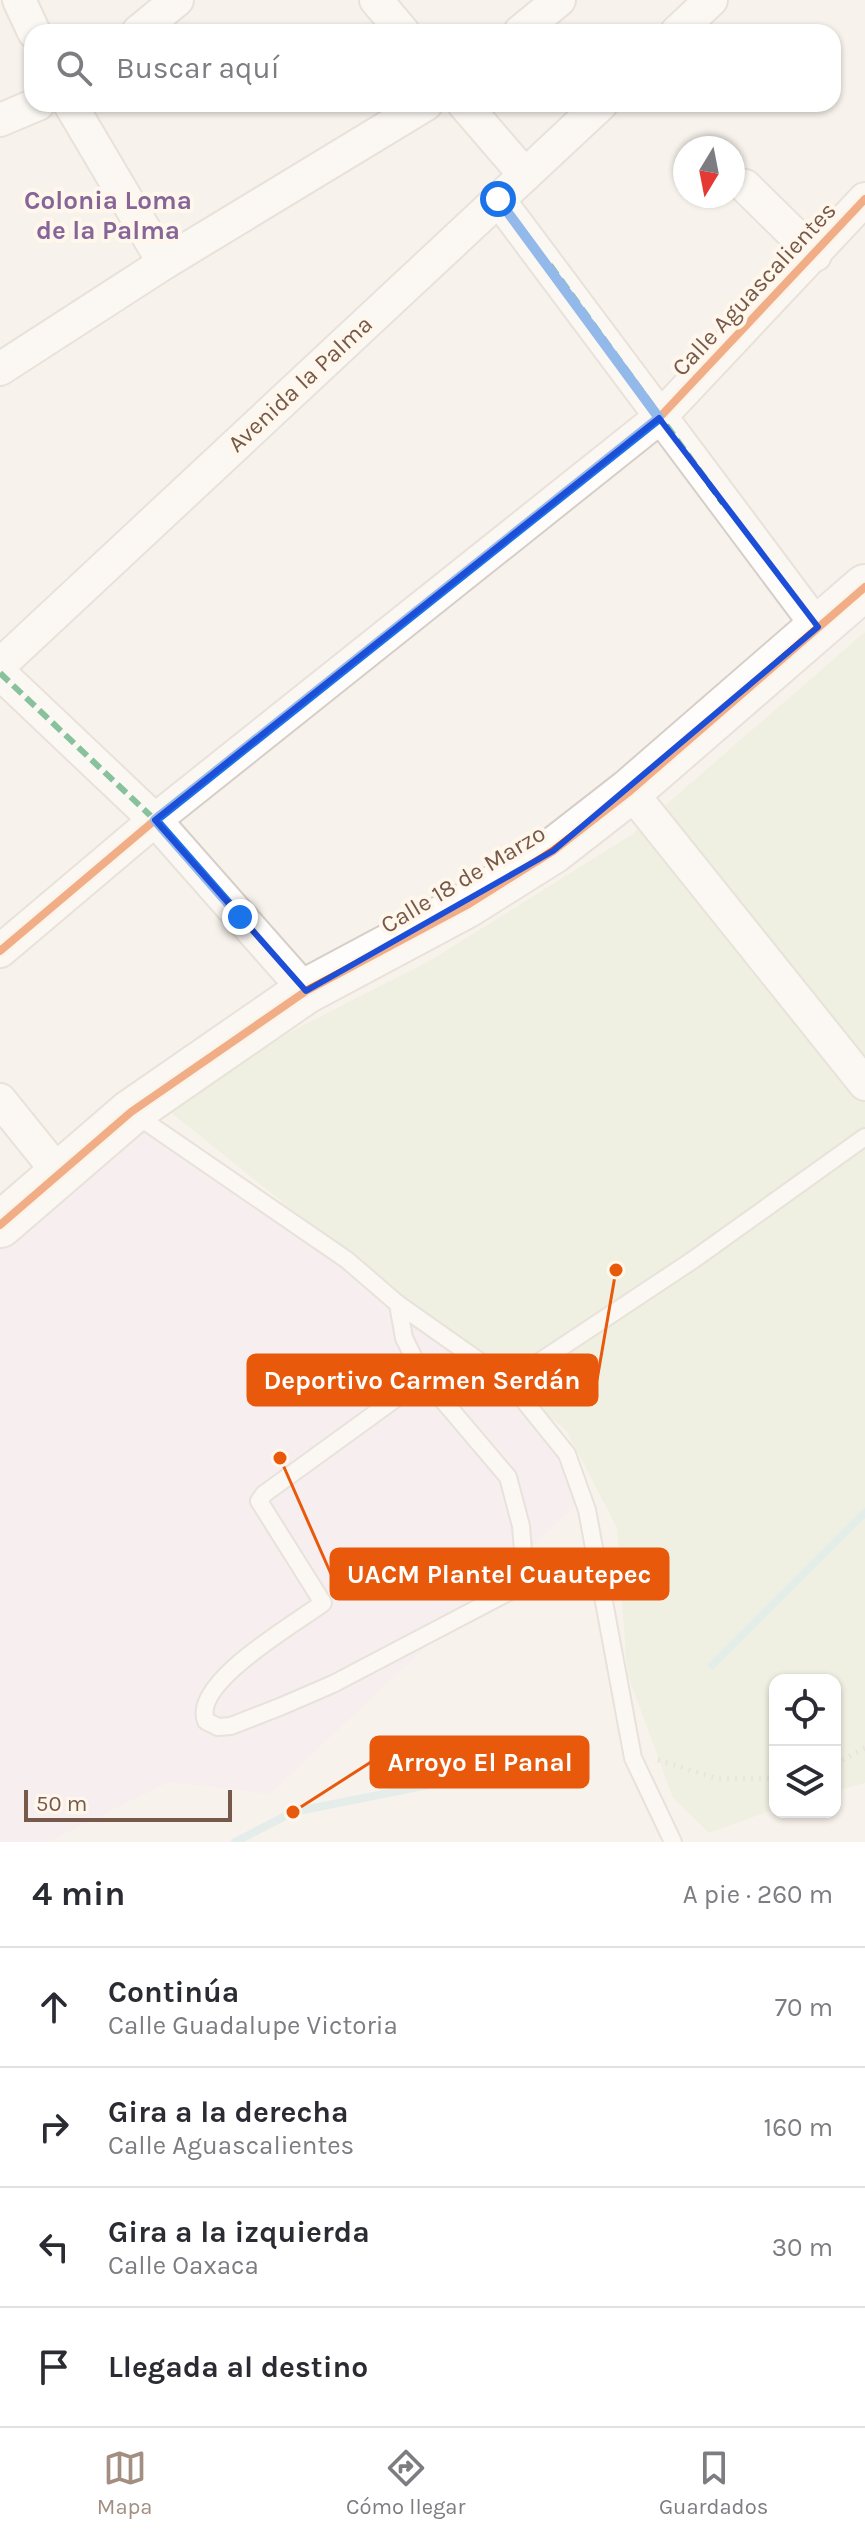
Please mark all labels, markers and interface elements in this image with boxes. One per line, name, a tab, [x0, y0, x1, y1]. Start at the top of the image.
search box	[24, 24, 841, 112]
icon: search	[52, 46, 96, 90]
text: Buscar aquí	[116, 50, 280, 86]
north arrow	[673, 136, 745, 208]
route start	[480, 181, 516, 217]
district label: Colonia Loma de la Palma	[24, 185, 192, 246]
street label: Calle Aguascalientes	[666, 196, 842, 382]
street label: Avenida la Palma	[222, 310, 378, 458]
street label: Calle 18 de Marzo	[376, 819, 550, 939]
route end	[222, 899, 258, 935]
callout: Deportivo Carmen Serdán	[248, 1355, 597, 1405]
text: Deportivo Carmen Serdán	[263, 1365, 581, 1396]
callout: UACM Plantel Cuautepec	[331, 1549, 668, 1599]
text: UACM Plantel Cuautepec	[347, 1559, 651, 1590]
map controls	[769, 1674, 841, 1818]
button: locate	[769, 1674, 841, 1746]
callout: Arroyo El Panal	[371, 1737, 588, 1787]
button: layers	[769, 1746, 841, 1818]
text: Arroyo El Panal	[387, 1747, 573, 1778]
scale bar	[24, 1786, 232, 1822]
text: 50 m	[36, 1791, 87, 1817]
text: 4 min	[32, 1874, 125, 1914]
text: A pie · 260 m	[683, 1879, 833, 1910]
text: Continúa	[108, 1974, 239, 2010]
icon: ahead	[32, 1985, 76, 2029]
text: 70 m	[775, 1992, 833, 2023]
text: Calle Guadalupe Victoria	[108, 2010, 398, 2041]
text: Gira a la derecha	[108, 2094, 349, 2130]
icon: right	[32, 2105, 76, 2149]
text: 160 m	[764, 2112, 833, 2143]
text: Calle Aguascalientes	[108, 2130, 354, 2161]
text: Gira a la izquierda	[108, 2214, 370, 2250]
icon: left	[32, 2225, 76, 2269]
text: 30 m	[772, 2232, 833, 2263]
text: Calle Oaxaca	[108, 2250, 259, 2281]
icon: arrive	[32, 2345, 76, 2389]
text: Llegada al destino	[108, 2349, 368, 2385]
tab: Mapa	[97, 2446, 152, 2520]
tab: Cómo llegar	[346, 2446, 465, 2520]
tab: Guardados	[659, 2446, 768, 2520]

